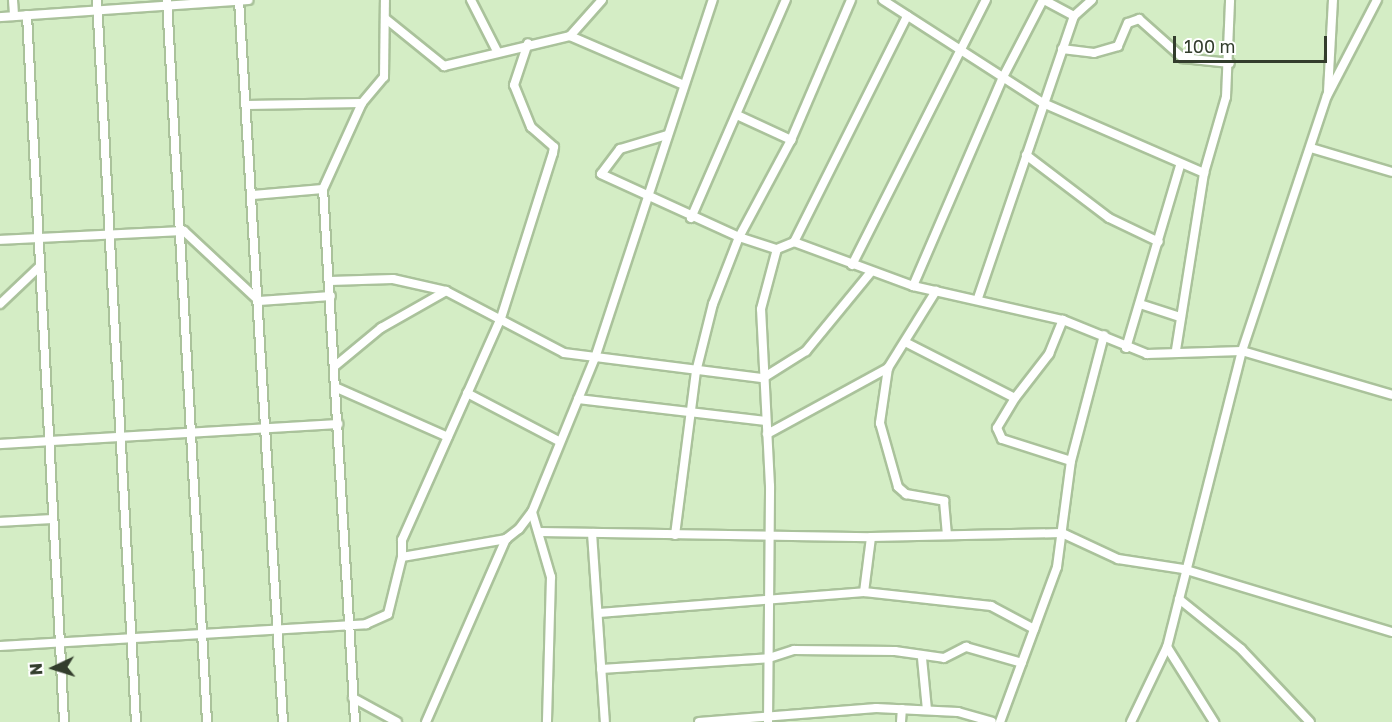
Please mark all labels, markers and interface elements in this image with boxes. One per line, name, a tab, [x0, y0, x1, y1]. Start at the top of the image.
scale bar	[1176, 24, 1330, 62]
text: 100 m	[1184, 35, 1235, 57]
north arrow	[24, 638, 84, 698]
text: N	[26, 662, 46, 676]

